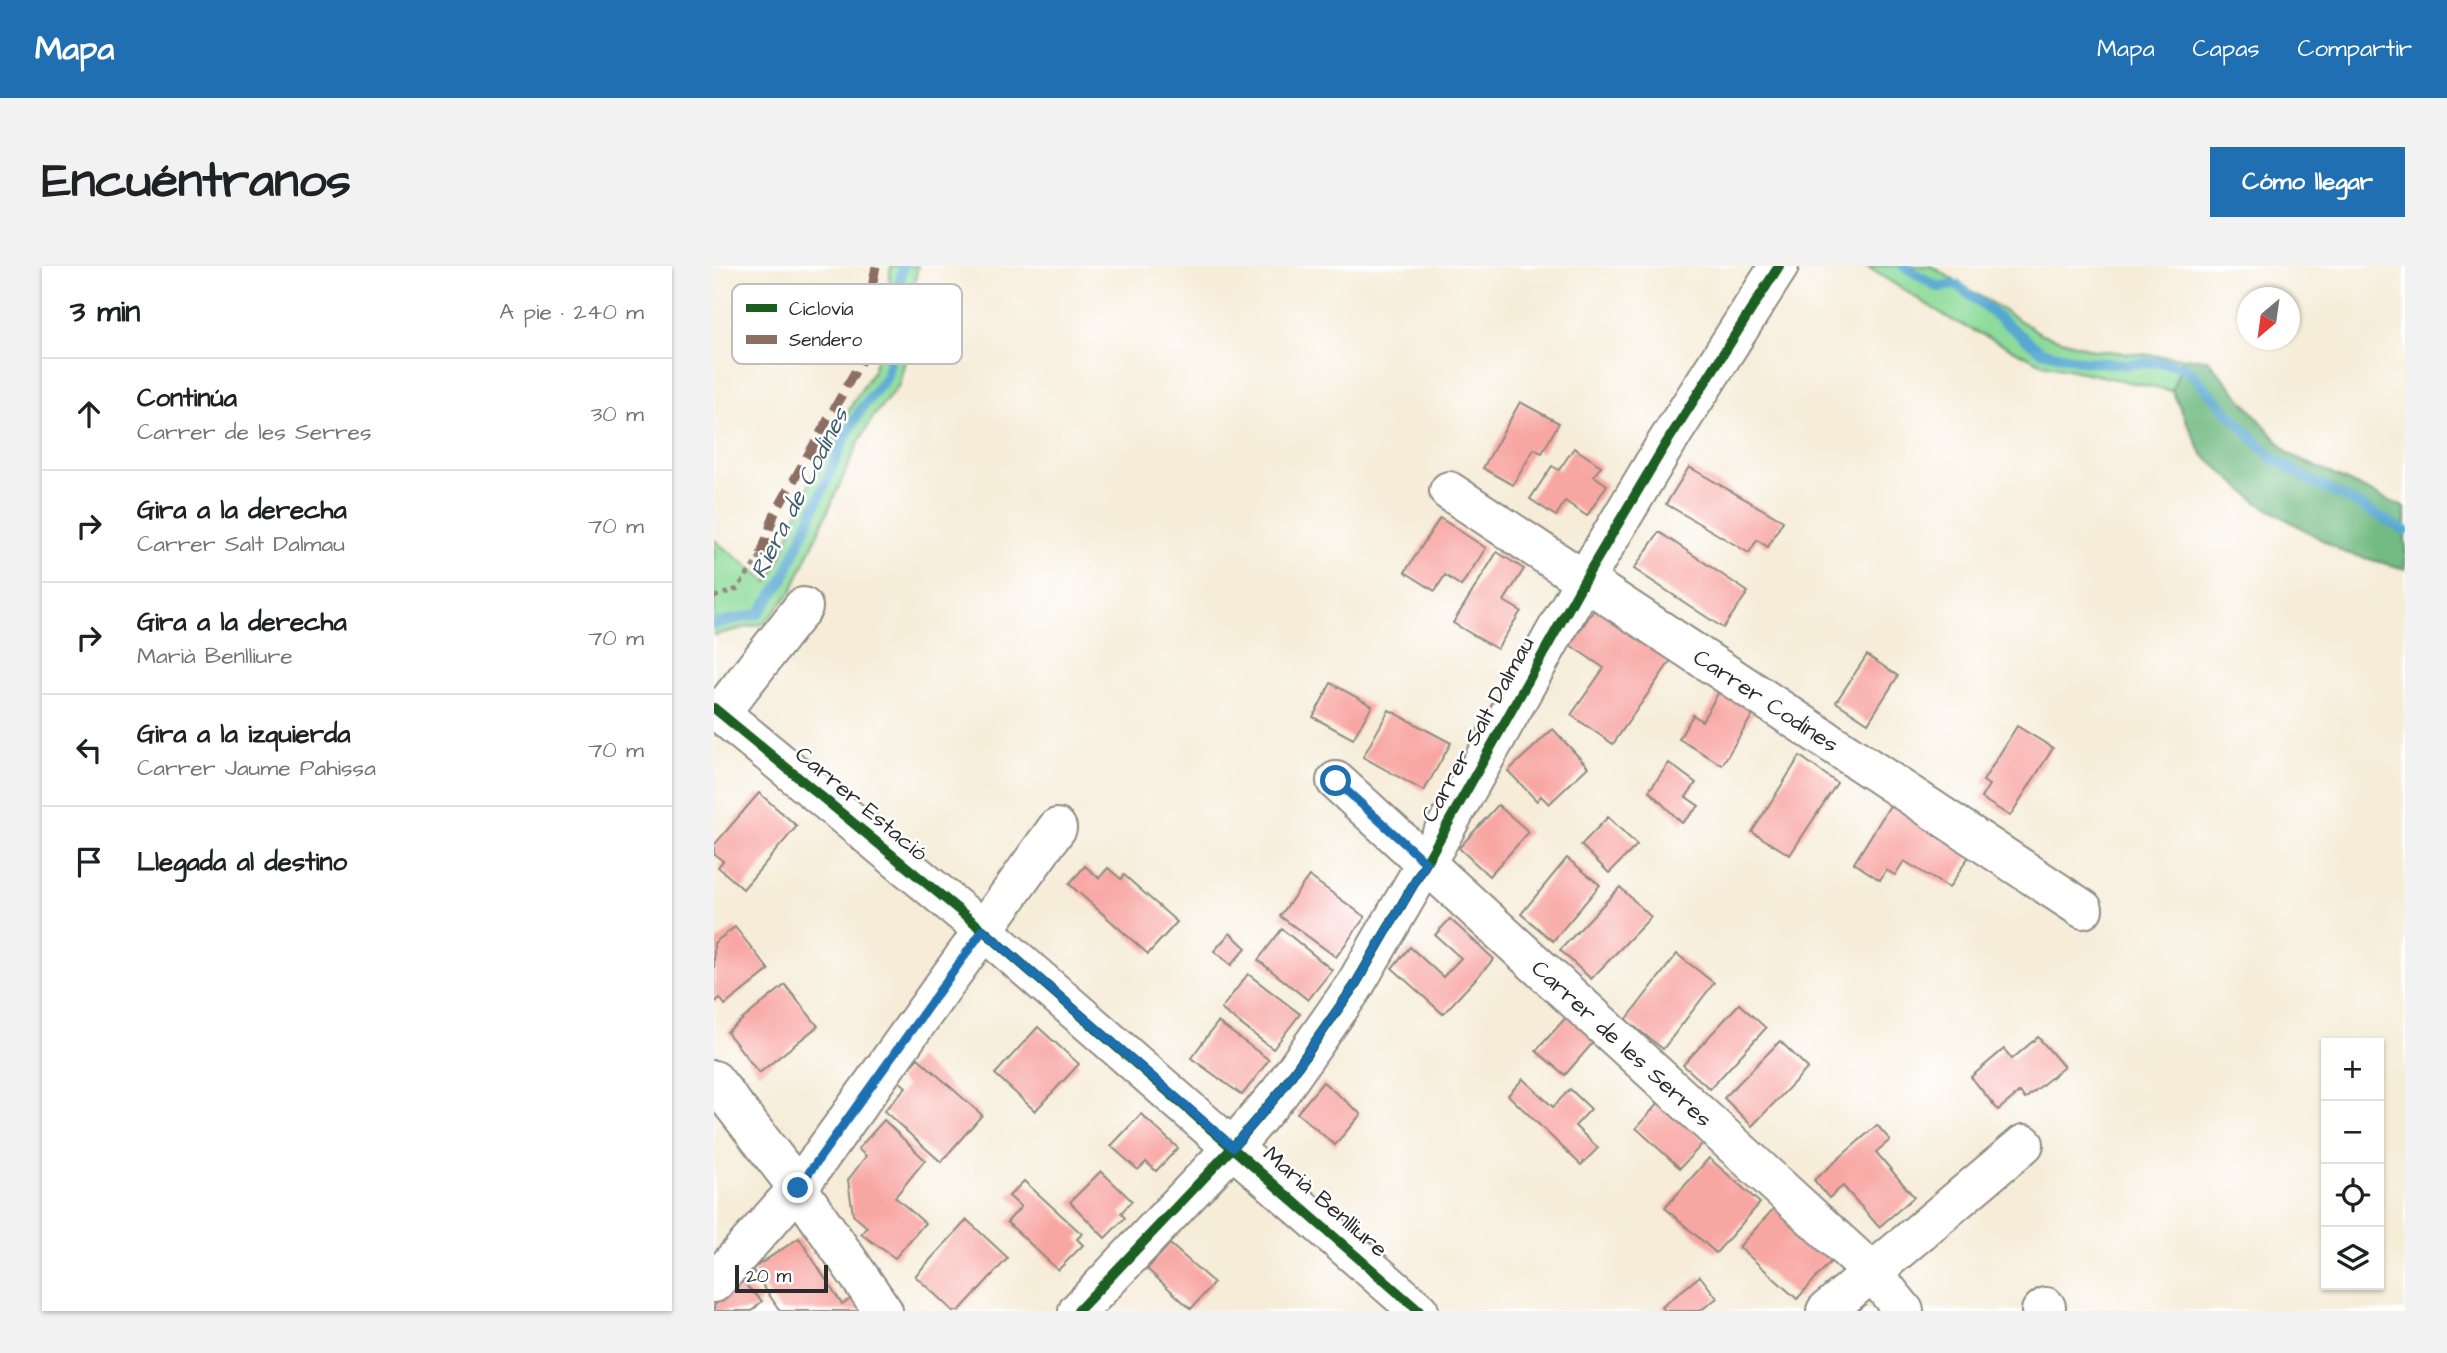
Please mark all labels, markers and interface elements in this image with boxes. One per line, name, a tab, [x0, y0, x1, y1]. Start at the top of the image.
text: Mapa	[35, 26, 114, 72]
text: Mapa	[2097, 32, 2155, 66]
text: Capas	[2193, 32, 2259, 66]
text: Compartir	[2297, 32, 2412, 66]
button: Cómo llegar	[2210, 147, 2405, 217]
text: Encuéntranos	[42, 148, 351, 216]
legend	[732, 284, 962, 364]
north arrow	[2237, 287, 2300, 350]
text: 3 min	[70, 291, 140, 333]
text: A pie · 240 m	[499, 296, 644, 328]
text: Ciclovía	[789, 296, 854, 323]
text: Sendero	[789, 327, 862, 354]
text: Continúa	[137, 380, 237, 416]
icon: ahead	[70, 395, 108, 433]
text: 30 m	[591, 398, 644, 430]
water label: Riera de Codines	[742, 401, 858, 585]
text: Carrer de les Serres	[137, 416, 372, 448]
text: Gira a la derecha	[137, 492, 347, 528]
icon: right	[70, 507, 108, 545]
text: 70 m	[588, 510, 644, 542]
text: Carrer Salt Dalmau	[137, 528, 345, 560]
text: Gira a la derecha	[137, 604, 347, 640]
icon: right	[70, 619, 108, 657]
text: 70 m	[588, 622, 644, 654]
street label: Carrer Salt Dalmau	[1413, 631, 1542, 828]
text: Marià Benlliure	[137, 640, 293, 672]
street label: Carrer Codines	[1687, 641, 1845, 761]
text: Gira a la izquierda	[137, 716, 351, 752]
icon: left	[70, 731, 108, 769]
text: 70 m	[588, 734, 644, 766]
street label: Carrer Estació	[788, 739, 935, 869]
text: Carrer Jaume Pahissa	[137, 752, 376, 784]
route start	[1320, 765, 1351, 796]
icon: arrive	[70, 843, 108, 881]
text: Llegada al destino	[137, 844, 347, 880]
street label: Carrer de les Serres	[1524, 953, 1719, 1135]
map controls	[2321, 1038, 2384, 1290]
button: +	[2321, 1038, 2384, 1101]
button: −	[2321, 1101, 2384, 1164]
street label: Marià Benlliure	[1256, 1139, 1395, 1265]
button: locate	[2321, 1164, 2384, 1227]
route end	[782, 1172, 813, 1203]
button: layers	[2321, 1227, 2384, 1290]
scale bar	[735, 1262, 828, 1294]
text: 20 m	[746, 1263, 791, 1290]

